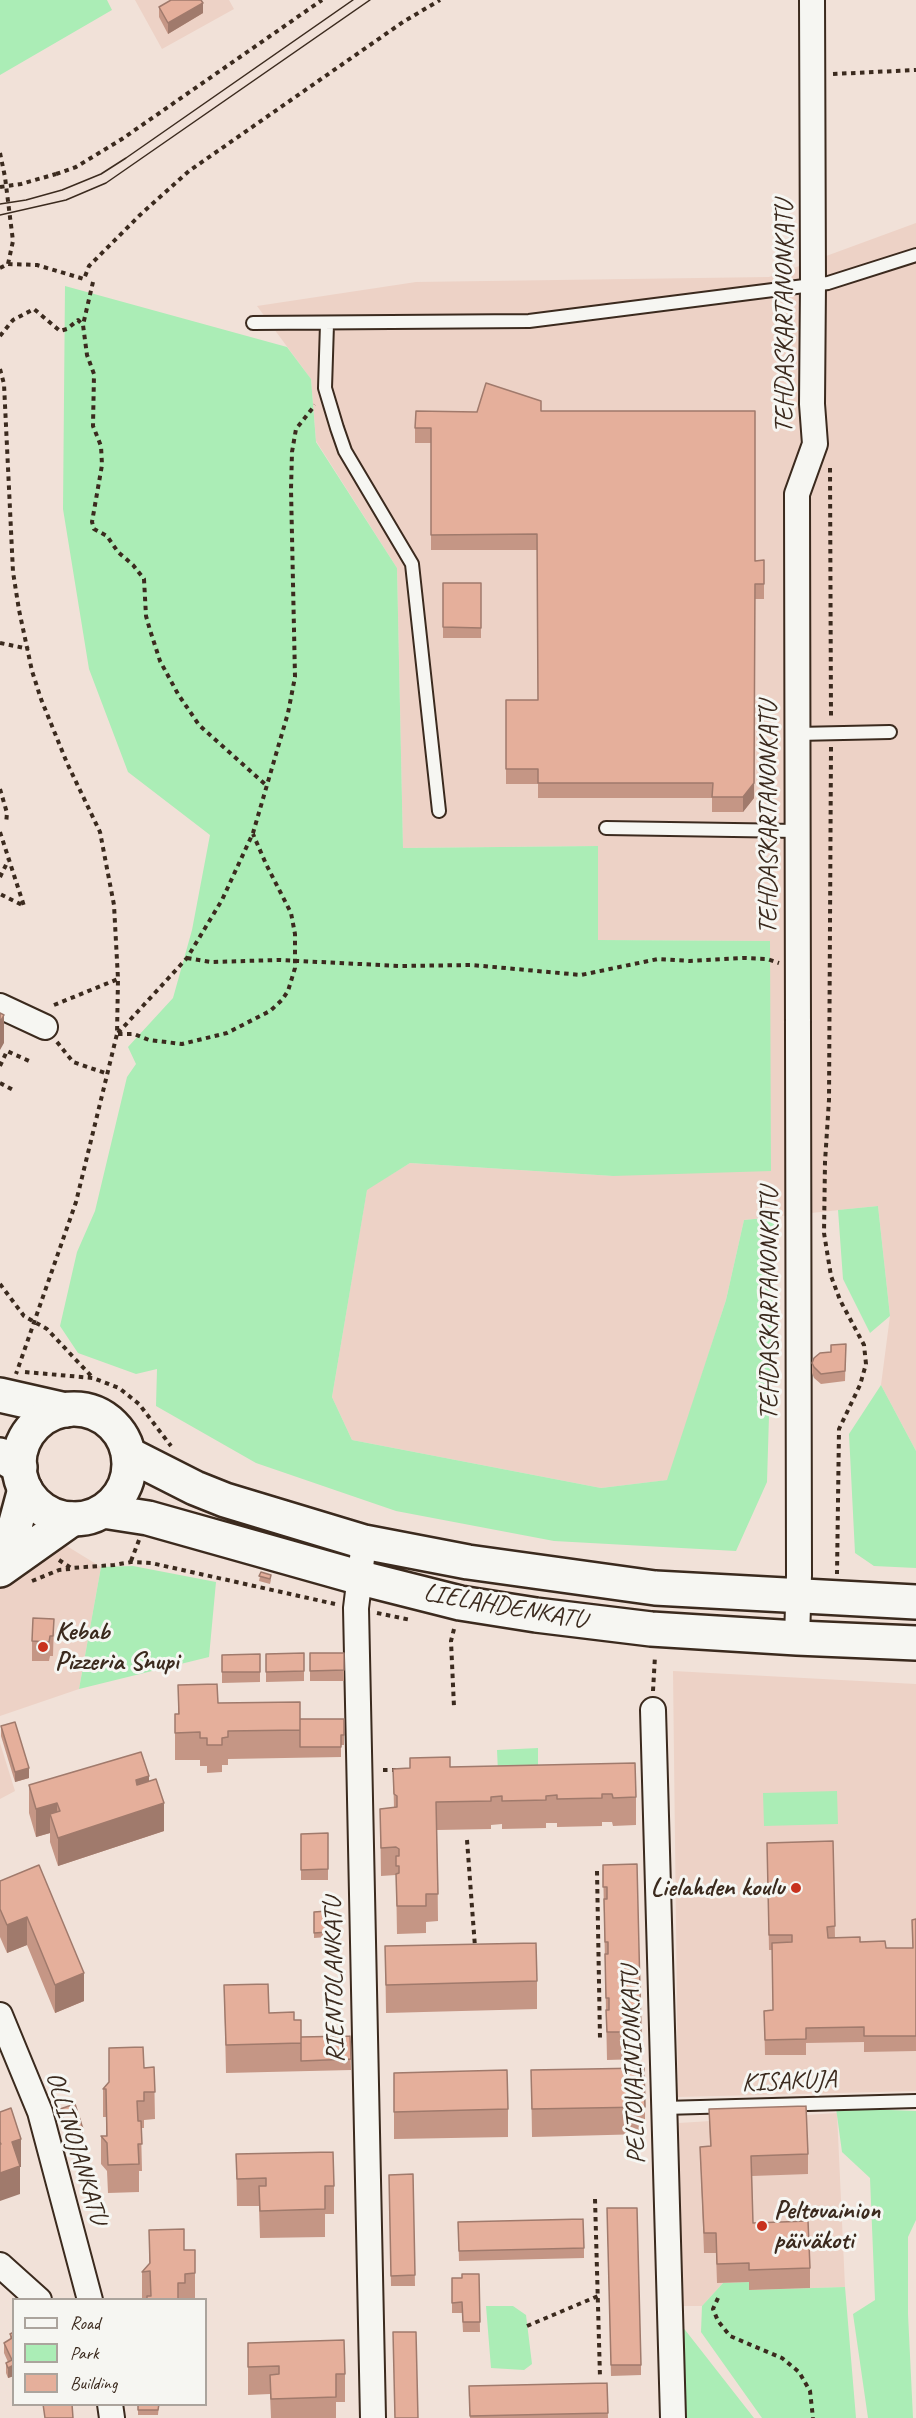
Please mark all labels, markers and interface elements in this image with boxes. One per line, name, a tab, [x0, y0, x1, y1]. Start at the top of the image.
street label: TEHDASKARTANONKATU	[769, 201, 801, 433]
street label: TEHDASKARTANONKATU	[753, 702, 785, 934]
street label: TEHDASKARTANONKATU	[754, 1188, 786, 1420]
street label: LIELAHDENKATU	[421, 1577, 589, 1637]
place label: Kebab Pizzeria Snupi	[55, 1616, 178, 1678]
marker: Kebab Pizzeria Snupi	[36, 1640, 50, 1654]
place label: Lielahden koulu	[651, 1872, 784, 1904]
marker: Lielahden koulu	[789, 1881, 803, 1895]
street label: RIENTOLANKATU	[318, 1897, 352, 2063]
street label: PELTOVAINIONKATU	[615, 1966, 653, 2164]
street label: KISAKUJA	[741, 2065, 837, 2099]
street label: OLLINOJANKATU	[38, 2068, 114, 2228]
place label: Peltovainion päiväkoti	[774, 2195, 880, 2256]
marker: Peltovainion päiväkoti	[755, 2219, 769, 2233]
legend	[12, 2298, 207, 2406]
text: Road	[70, 2312, 100, 2334]
text: Park	[70, 2342, 99, 2364]
text: Building	[70, 2372, 117, 2394]

